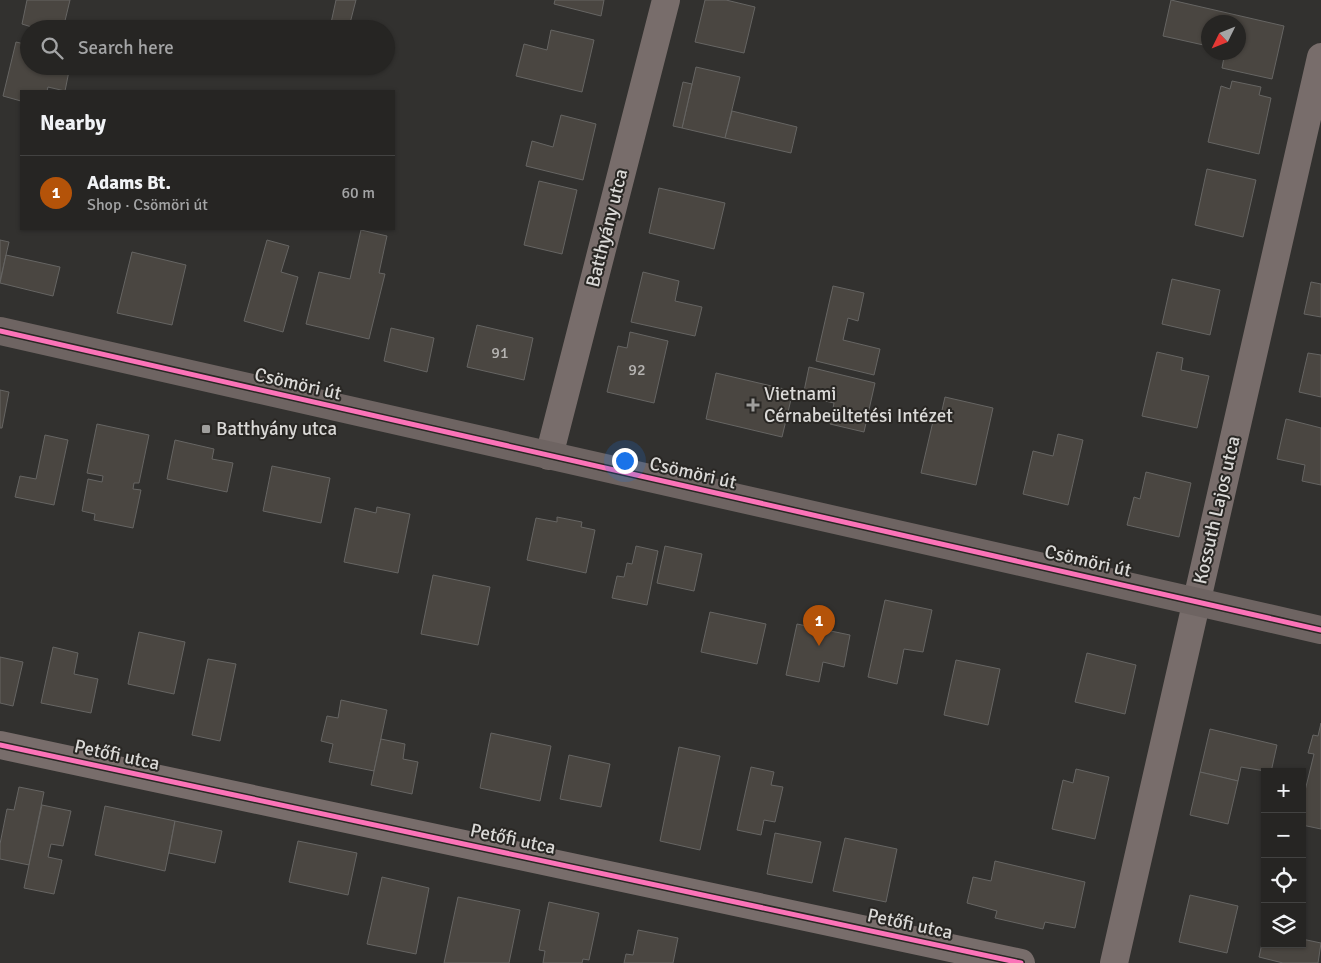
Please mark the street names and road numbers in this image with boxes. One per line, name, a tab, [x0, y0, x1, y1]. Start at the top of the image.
street label: Batthyány utca	[581, 166, 633, 290]
street label: Csömöri út	[252, 362, 344, 406]
street label: Kossuth Lajos utca	[1188, 433, 1246, 587]
street label: Csömöri út	[647, 451, 739, 495]
street label: Csömöri út	[1042, 539, 1134, 583]
street label: Petőfi utca	[72, 734, 162, 776]
street label: Petőfi utca	[468, 818, 558, 860]
street label: Petőfi utca	[865, 903, 955, 945]

